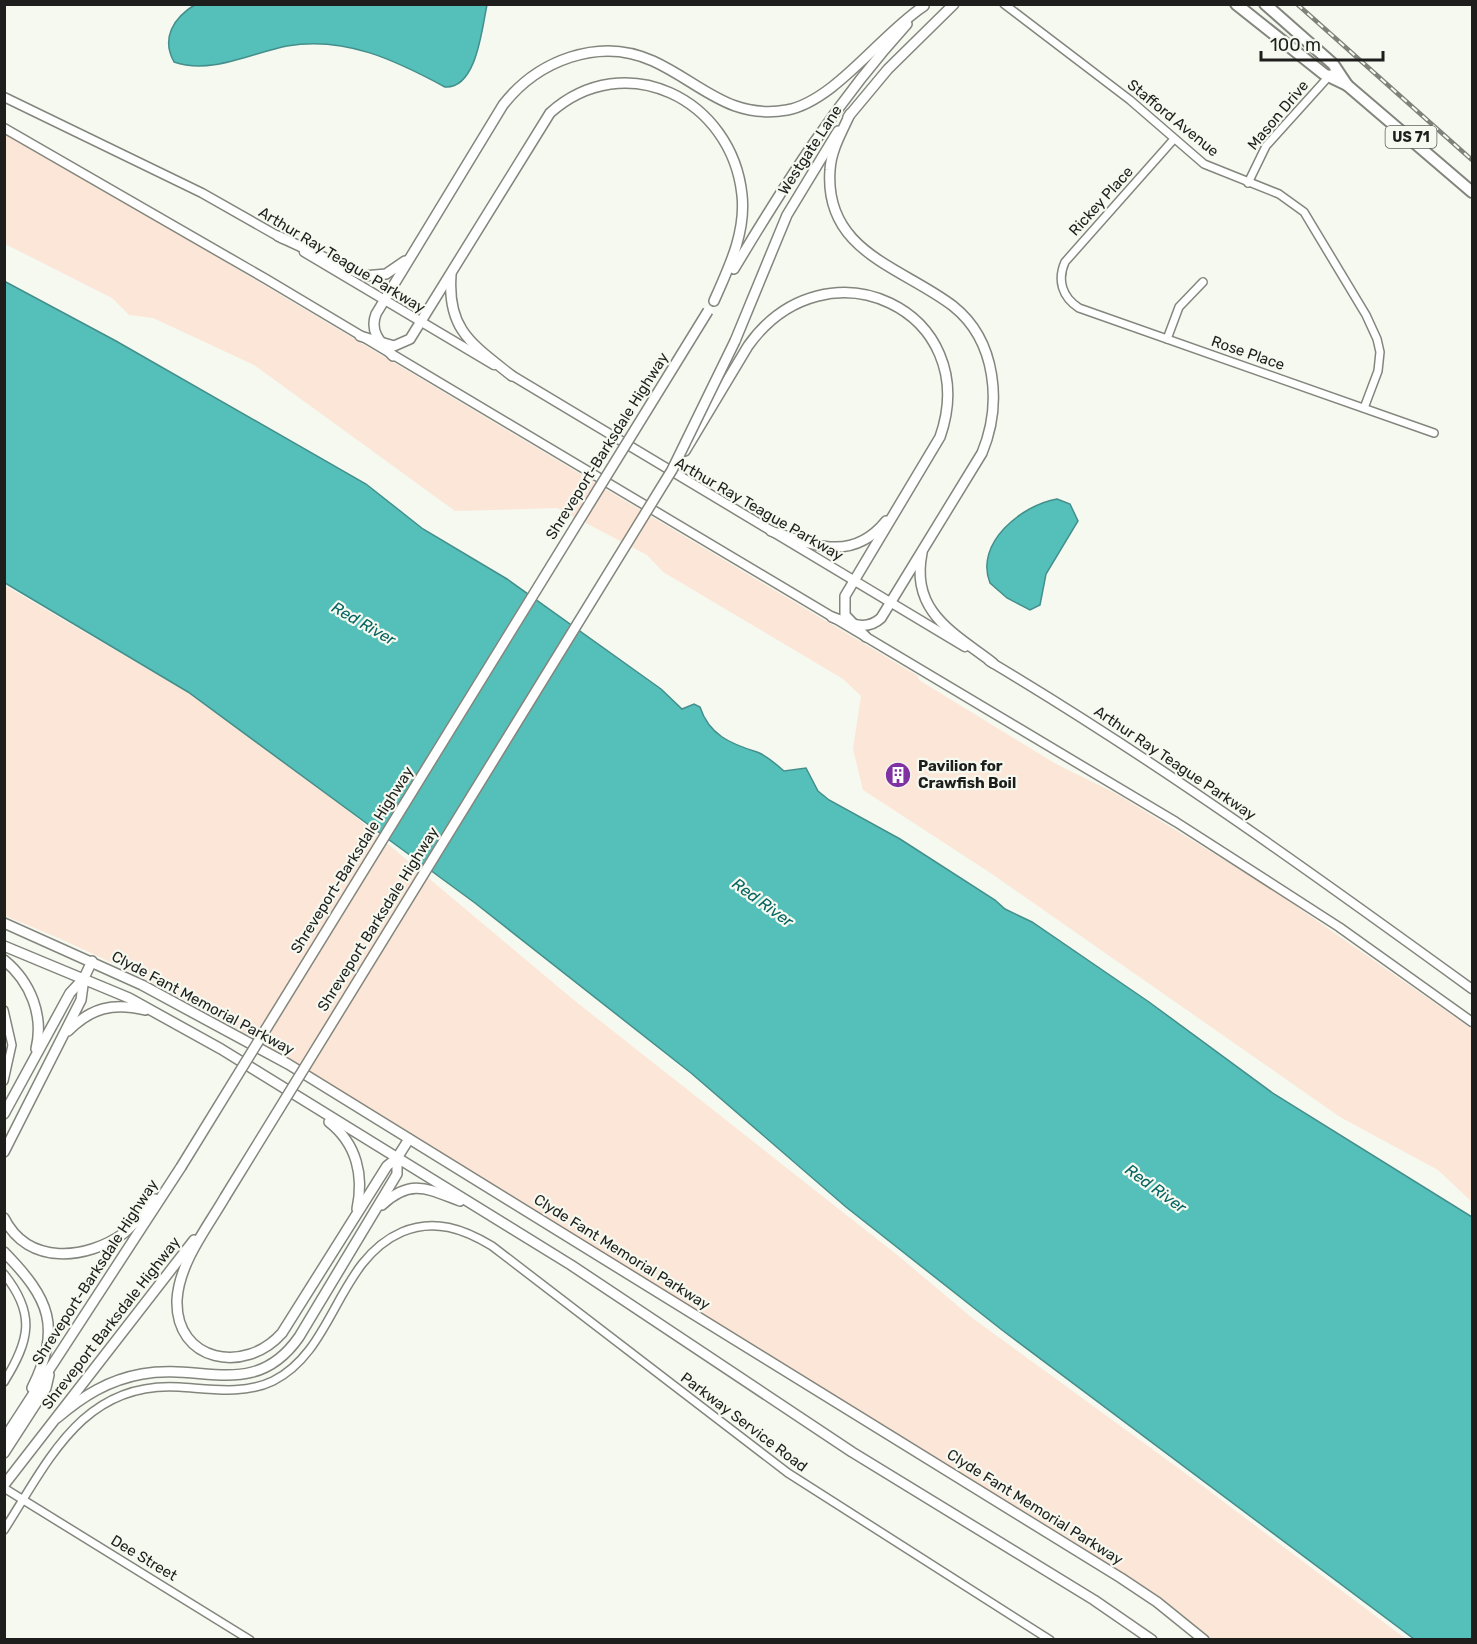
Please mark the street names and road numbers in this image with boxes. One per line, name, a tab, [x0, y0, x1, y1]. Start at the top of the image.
street label: Stafford Avenue	[1124, 76, 1222, 160]
street label: Mason Drive	[1244, 77, 1312, 153]
street label: Westgate Lane	[774, 102, 846, 198]
road number: US 71	[1386, 126, 1436, 148]
street label: Rickey Place	[1065, 163, 1137, 239]
street label: Arthur Ray Teague Parkway	[255, 203, 429, 317]
street label: Rose Place	[1209, 332, 1287, 374]
street label: Shreveport-Barksdale Highway	[542, 349, 672, 543]
street label: Arthur Ray Teague Parkway	[672, 453, 846, 565]
street label: Arthur Ray Teague Parkway	[1091, 702, 1259, 824]
street label: Shreveport-Barksdale Highway	[287, 763, 417, 957]
street label: Shreveport Barksdale Highway	[314, 823, 442, 1015]
street label: Clyde Fant Memorial Parkway	[109, 947, 297, 1059]
street label: Shreveport-Barksdale Highway	[28, 1176, 162, 1368]
street label: Clyde Fant Memorial Parkway	[531, 1190, 713, 1314]
street label: Shreveport Barksdale Highway	[38, 1233, 184, 1413]
street label: Parkway Service Road	[677, 1368, 811, 1476]
street label: Clyde Fant Memorial Parkway	[944, 1445, 1126, 1569]
street label: Dee Street	[108, 1531, 181, 1585]

